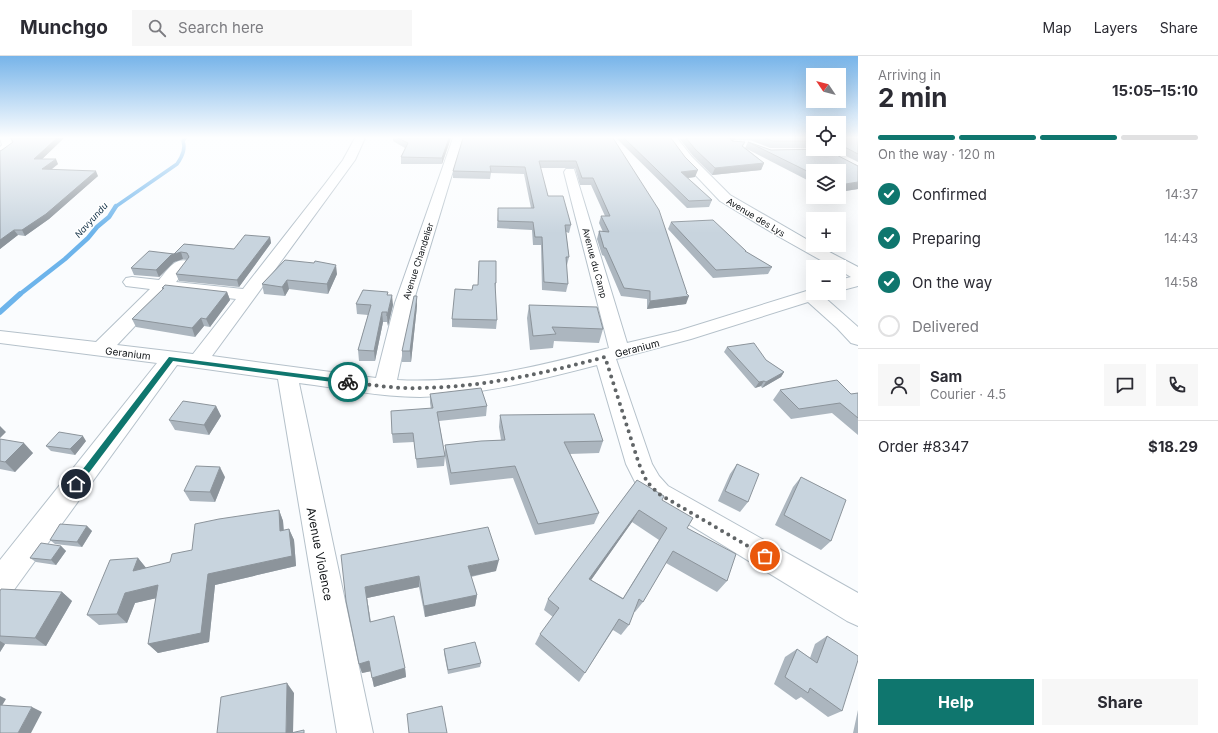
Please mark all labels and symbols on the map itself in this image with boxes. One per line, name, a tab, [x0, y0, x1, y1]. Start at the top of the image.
north arrow	[806, 68, 846, 108]
street label: Avenue des Lys	[725, 195, 788, 239]
water label: Navyundu	[72, 200, 110, 240]
street label: Avenue Chandelier	[400, 221, 436, 301]
street label: Avenue du Camp	[580, 227, 610, 300]
street label: Geranium	[613, 336, 661, 360]
street label: Geranium	[105, 344, 151, 362]
courier	[328, 362, 368, 402]
pin	[59, 467, 93, 501]
street label: Avenue Violence	[304, 506, 336, 602]
pin	[748, 539, 782, 573]

